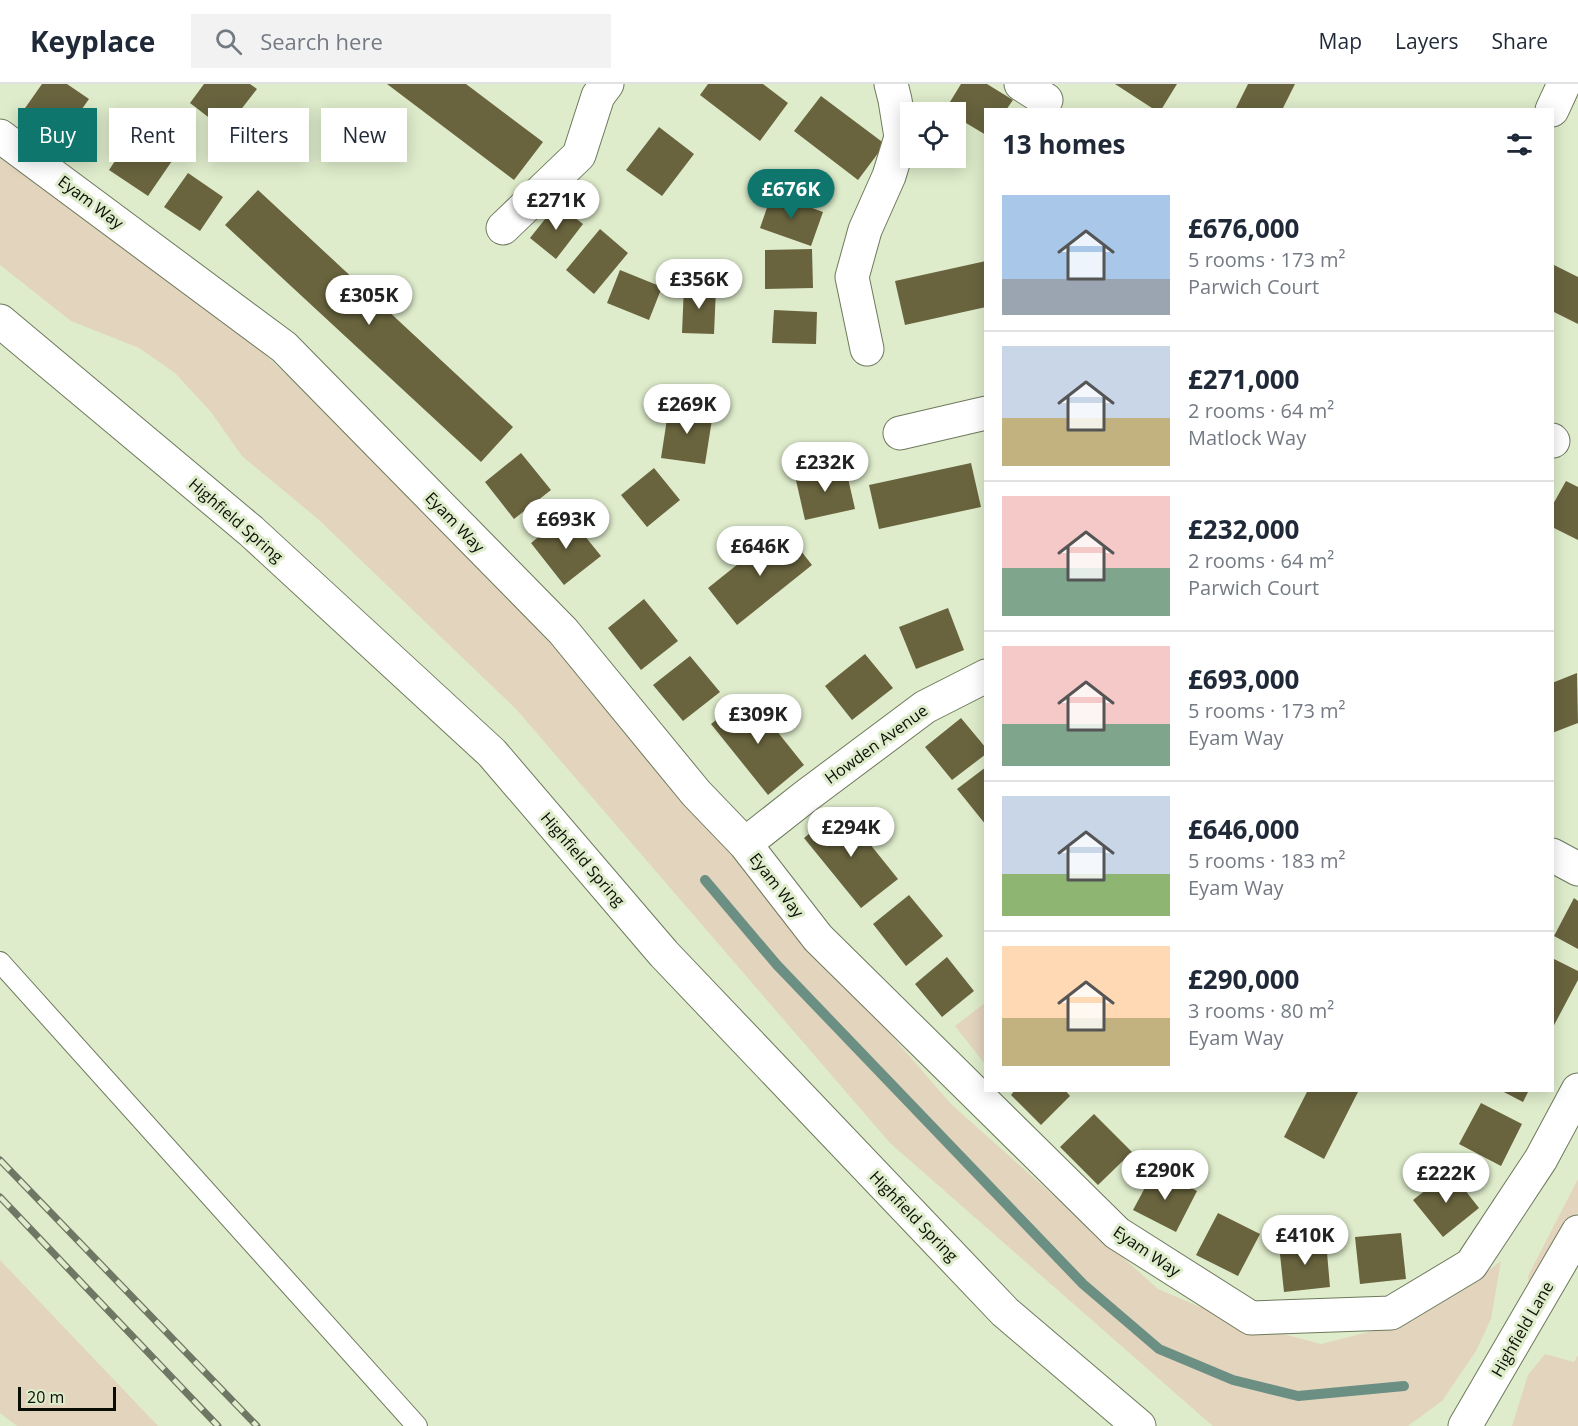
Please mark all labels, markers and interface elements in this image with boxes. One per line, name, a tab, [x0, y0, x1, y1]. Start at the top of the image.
search box	[191, 14, 611, 68]
text: Keyplace	[30, 22, 155, 60]
icon: search	[212, 25, 245, 58]
text: Search here	[260, 26, 383, 56]
text: Map	[1319, 27, 1362, 55]
text: Layers	[1395, 27, 1459, 55]
text: Share	[1492, 27, 1548, 55]
map controls	[900, 102, 966, 168]
button: locate	[900, 102, 966, 168]
chip: Buy	[18, 108, 97, 162]
chip: Rent	[109, 108, 196, 162]
chip: Filters	[208, 108, 309, 162]
chip: New	[321, 108, 407, 162]
text: 13 homes	[1002, 126, 1126, 162]
icon: filters	[1503, 128, 1536, 161]
pin: £676K	[749, 169, 833, 220]
street label: Eyam Way	[54, 170, 129, 234]
text: £676K	[761, 175, 821, 202]
pin: £271K	[514, 180, 598, 231]
text: £271K	[526, 186, 586, 213]
text: £676,000	[1188, 210, 1299, 246]
icon: home	[1050, 219, 1122, 291]
text: 5 rooms · 173 m²	[1188, 246, 1346, 273]
pin: £356K	[657, 259, 741, 310]
text: £356K	[669, 265, 729, 292]
text: Parwich Court	[1188, 273, 1319, 300]
pin: £305K	[327, 275, 411, 326]
text: £305K	[339, 281, 399, 308]
text: £271,000	[1188, 361, 1299, 397]
icon: home	[1050, 370, 1122, 442]
pin: £269K	[645, 384, 729, 435]
text: £269K	[657, 390, 717, 417]
text: 2 rooms · 64 m²	[1188, 397, 1334, 424]
text: Matlock Way	[1188, 424, 1306, 451]
pin: £232K	[783, 442, 867, 493]
text: £232K	[795, 448, 855, 475]
street label: Highfield Spring	[184, 473, 288, 567]
street label: Eyam Way	[421, 487, 490, 558]
pin: £693K	[524, 499, 608, 550]
text: £693K	[536, 505, 596, 532]
text: £232,000	[1188, 511, 1299, 547]
icon: home	[1050, 520, 1122, 592]
pin: £646K	[718, 526, 802, 577]
text: £646K	[730, 532, 790, 559]
text: 2 rooms · 64 m²	[1188, 547, 1334, 574]
text: Parwich Court	[1188, 574, 1319, 601]
text: £693,000	[1188, 661, 1299, 697]
icon: home	[1050, 670, 1122, 742]
pin: £309K	[716, 694, 800, 745]
text: 5 rooms · 173 m²	[1188, 697, 1346, 724]
street label: Howden Avenue	[820, 699, 932, 789]
text: £309K	[728, 700, 788, 727]
text: Eyam Way	[1188, 724, 1284, 751]
street label: Highfield Spring	[536, 807, 630, 911]
pin: £294K	[809, 807, 893, 858]
text: £646,000	[1188, 811, 1299, 847]
text: £294K	[821, 813, 881, 840]
icon: home	[1050, 820, 1122, 892]
text: 5 rooms · 183 m²	[1188, 847, 1346, 874]
street label: Eyam Way	[745, 848, 810, 923]
text: Eyam Way	[1188, 874, 1284, 901]
text: £290,000	[1188, 961, 1299, 997]
icon: home	[1050, 970, 1122, 1042]
text: 3 rooms · 80 m²	[1188, 997, 1334, 1024]
text: Eyam Way	[1188, 1024, 1284, 1051]
pin: £290K	[1123, 1150, 1207, 1201]
pin: £222K	[1404, 1153, 1488, 1204]
text: £290K	[1135, 1156, 1195, 1183]
text: £222K	[1416, 1159, 1476, 1186]
street label: Highfield Spring	[865, 1166, 963, 1266]
pin: £410K	[1263, 1215, 1347, 1266]
street label: Eyam Way	[1109, 1221, 1186, 1282]
text: £410K	[1275, 1221, 1335, 1248]
street label: Highfield Lane	[1486, 1277, 1558, 1381]
scale bar	[18, 1384, 116, 1412]
text: 20 m	[27, 1386, 64, 1408]

